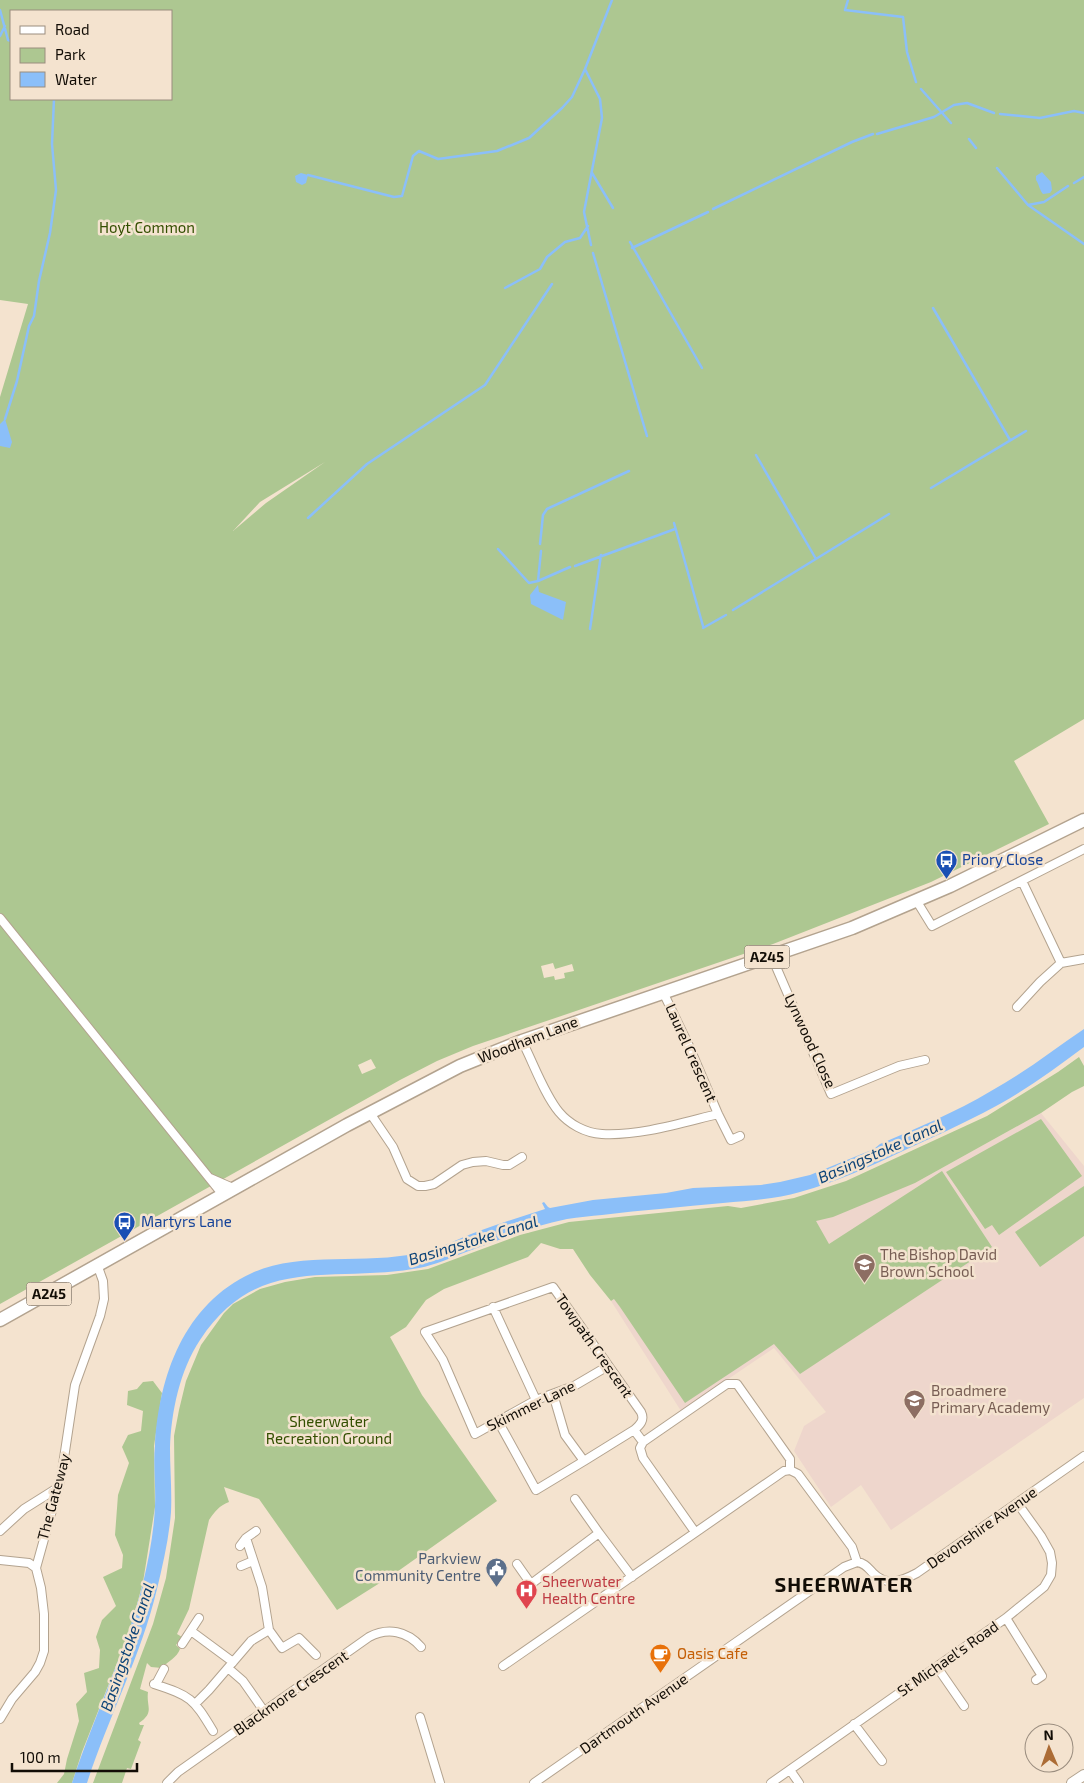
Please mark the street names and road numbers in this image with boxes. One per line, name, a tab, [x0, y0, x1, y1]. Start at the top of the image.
road number: A245	[744, 946, 790, 969]
street label: Lynwood Close	[781, 991, 841, 1091]
street label: Laurel Crescent	[662, 1001, 722, 1105]
street label: Woodham Lane	[475, 1012, 580, 1066]
road number: A245	[27, 1282, 72, 1306]
street label: Towpath Crescent	[552, 1290, 637, 1401]
street label: Skimmer Lane	[484, 1376, 578, 1434]
street label: The Gateway	[33, 1451, 73, 1542]
street label: Devonshire Avenue	[923, 1482, 1040, 1572]
street label: St Michael's Road	[893, 1617, 1001, 1700]
street label: Blackmore Crescent	[230, 1646, 351, 1738]
street label: Dartmouth Avenue	[576, 1669, 691, 1757]

